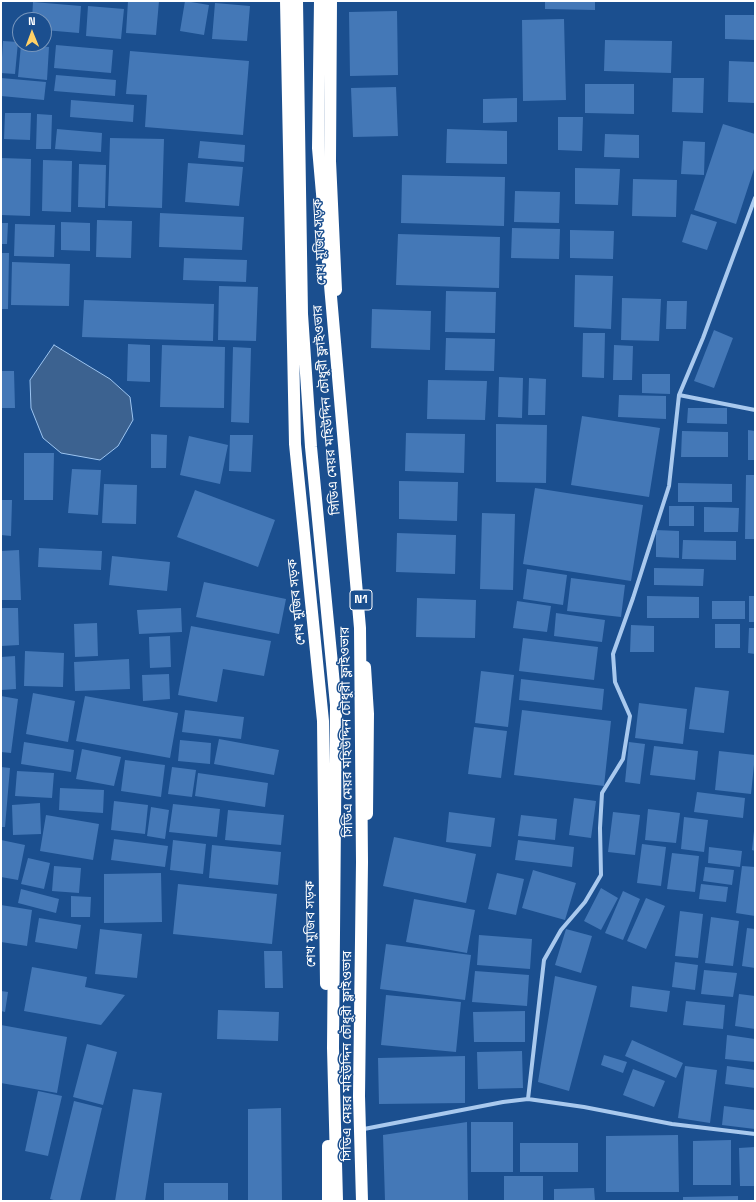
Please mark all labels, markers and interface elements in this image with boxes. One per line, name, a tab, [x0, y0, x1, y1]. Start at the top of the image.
north arrow	[12, 12, 52, 52]
text: N	[28, 14, 36, 28]
street label: শেখ মুজিব সড়ক	[310, 198, 330, 286]
street label: সিডিএ মেয়র মহিউদ্দিন চৌধুরী ফ্লাইওভার	[310, 305, 344, 515]
street label: শেখ মুজিব সড়ক	[285, 558, 309, 646]
road number: N1	[350, 590, 372, 610]
street label: সিডিএ মেয়র মহিউদ্দিন চৌধুরী ফ্লাইওভার	[337, 627, 357, 837]
street label: শেখ মুজিব সড়ক	[302, 881, 320, 967]
street label: সিডিএ মেয়র মহিউদ্দিন চৌধুরী ফ্লাইওভার	[339, 951, 355, 1161]

